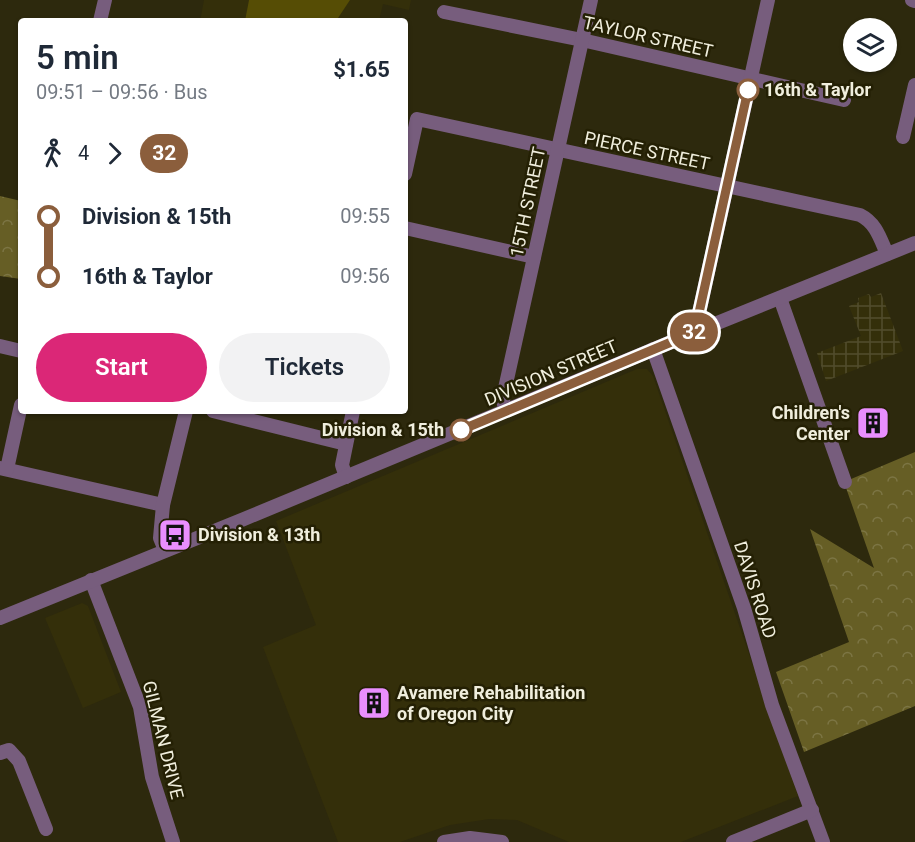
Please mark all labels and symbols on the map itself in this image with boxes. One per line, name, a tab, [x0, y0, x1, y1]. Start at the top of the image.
street label: TAYLOR STREET	[581, 11, 715, 62]
marker: 16th & Taylor	[737, 79, 759, 101]
place label: 16th & Taylor	[764, 79, 871, 100]
street label: PIERCE STREET	[582, 127, 712, 174]
street label: 15TH STREET	[506, 145, 549, 259]
line badge: 32	[667, 312, 721, 352]
street label: DIVISION STREET	[481, 335, 621, 410]
place label: Children's Center	[772, 402, 850, 444]
building icon: Children's Center	[855, 405, 891, 441]
place label: Division & 15th	[322, 419, 444, 440]
marker: Division & 15th	[450, 419, 472, 441]
bus stop icon: Division & 13th	[157, 517, 193, 553]
place label: Division & 13th	[198, 524, 320, 545]
street label: DAVIS ROAD	[730, 539, 781, 641]
street label: GILMAN DRIVE	[139, 679, 188, 801]
place label: Avamere Rehabilitation of Oregon City	[397, 682, 585, 724]
building icon: Avamere Rehabilitation of Oregon City	[356, 685, 392, 721]

